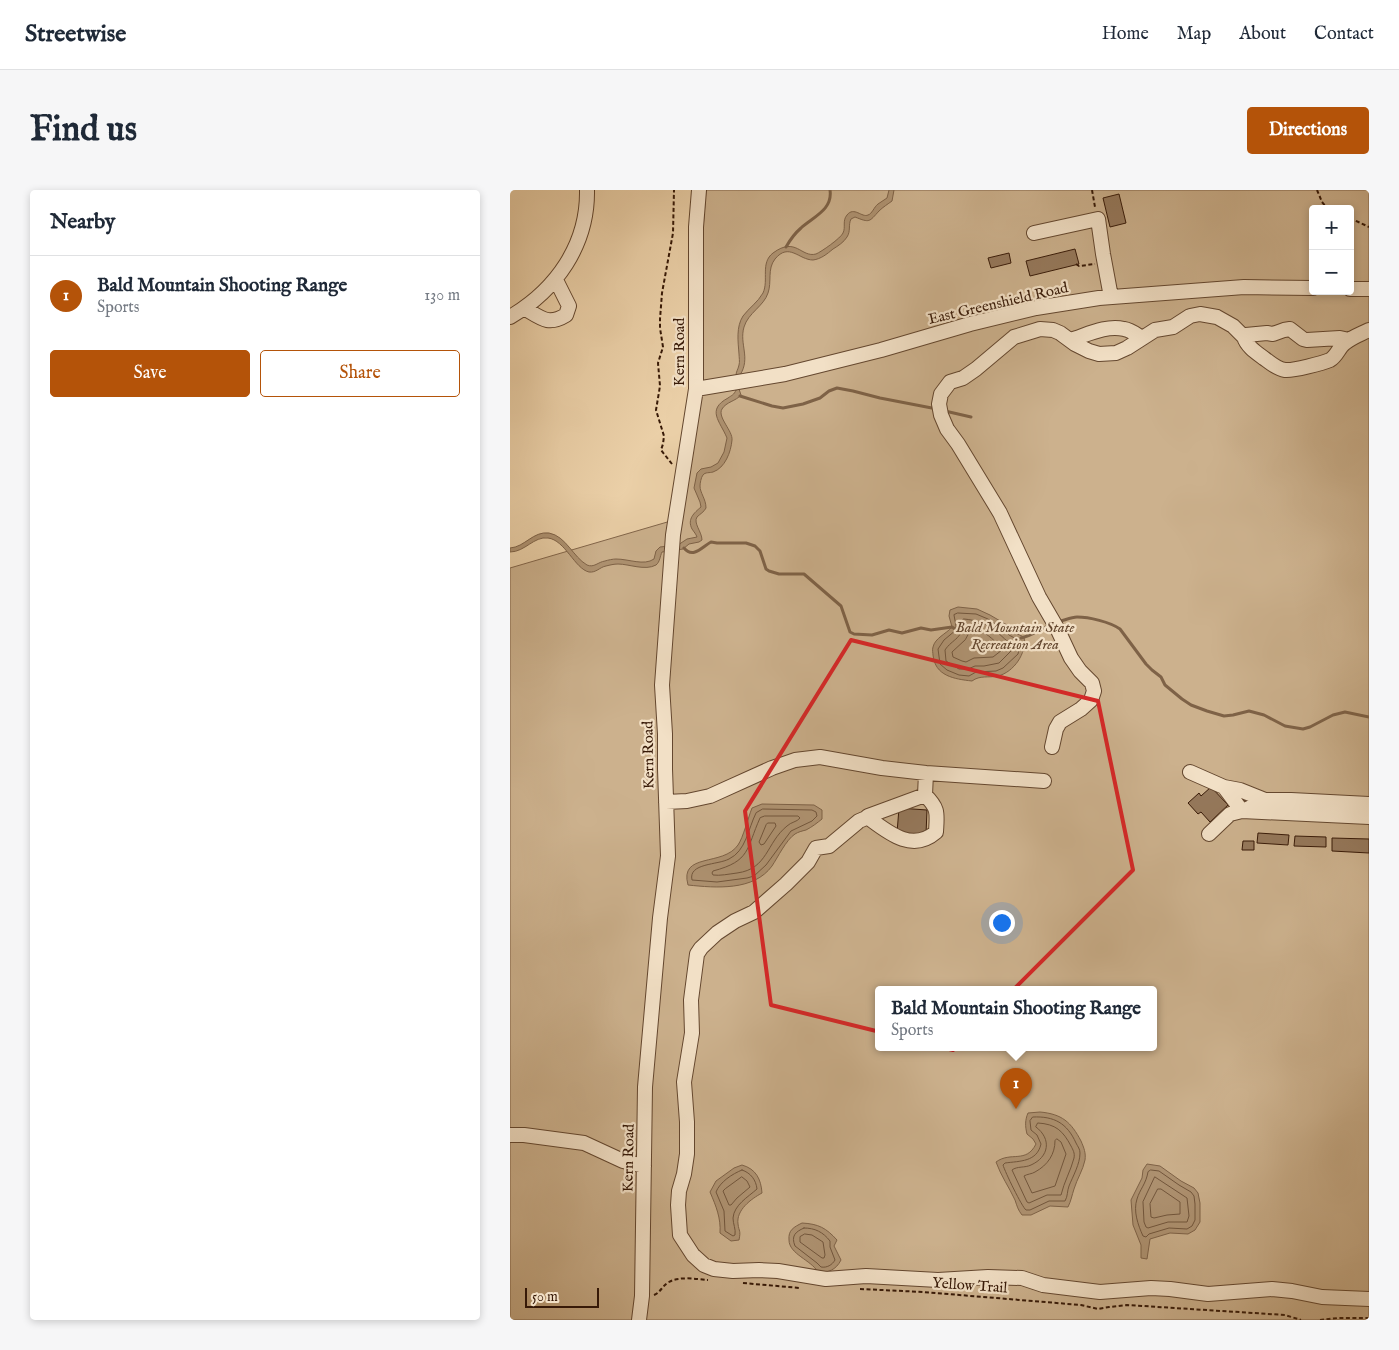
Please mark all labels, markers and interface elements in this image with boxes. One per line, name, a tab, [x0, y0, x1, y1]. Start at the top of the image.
text: Streetwise	[25, 19, 126, 50]
text: Home	[1102, 23, 1149, 46]
text: Map	[1177, 23, 1211, 46]
text: About	[1239, 23, 1286, 46]
text: Contact	[1314, 23, 1374, 46]
button: Directions	[1247, 107, 1369, 154]
text: Find us	[30, 108, 137, 153]
map controls	[1309, 205, 1354, 295]
button: +	[1309, 205, 1354, 250]
text: Nearby	[50, 209, 115, 236]
button: −	[1309, 250, 1354, 295]
text: Bald Mountain Shooting Range	[97, 274, 347, 298]
street label: East Greenshield Road	[926, 278, 1071, 329]
text: 1	[63, 286, 69, 306]
text: 130 m	[424, 286, 460, 306]
text: Sports	[97, 298, 139, 318]
street label: Kern Road	[670, 317, 689, 386]
button: Save	[50, 350, 250, 397]
button: Share	[260, 350, 460, 397]
park label: Bald Mountain State Recreation Area	[955, 618, 1075, 654]
street label: Kern Road	[638, 720, 659, 789]
your location	[989, 910, 1015, 936]
popup	[875, 986, 1157, 1051]
text: Bald Mountain Shooting Range	[891, 997, 1141, 1021]
text: Sports	[891, 1021, 933, 1041]
pin: 1	[1000, 1068, 1032, 1109]
street label: Kern Road	[618, 1123, 639, 1192]
street label: Yellow Trail	[932, 1273, 1009, 1298]
scale bar	[525, 1285, 599, 1308]
text: 50 m	[532, 1288, 558, 1306]

